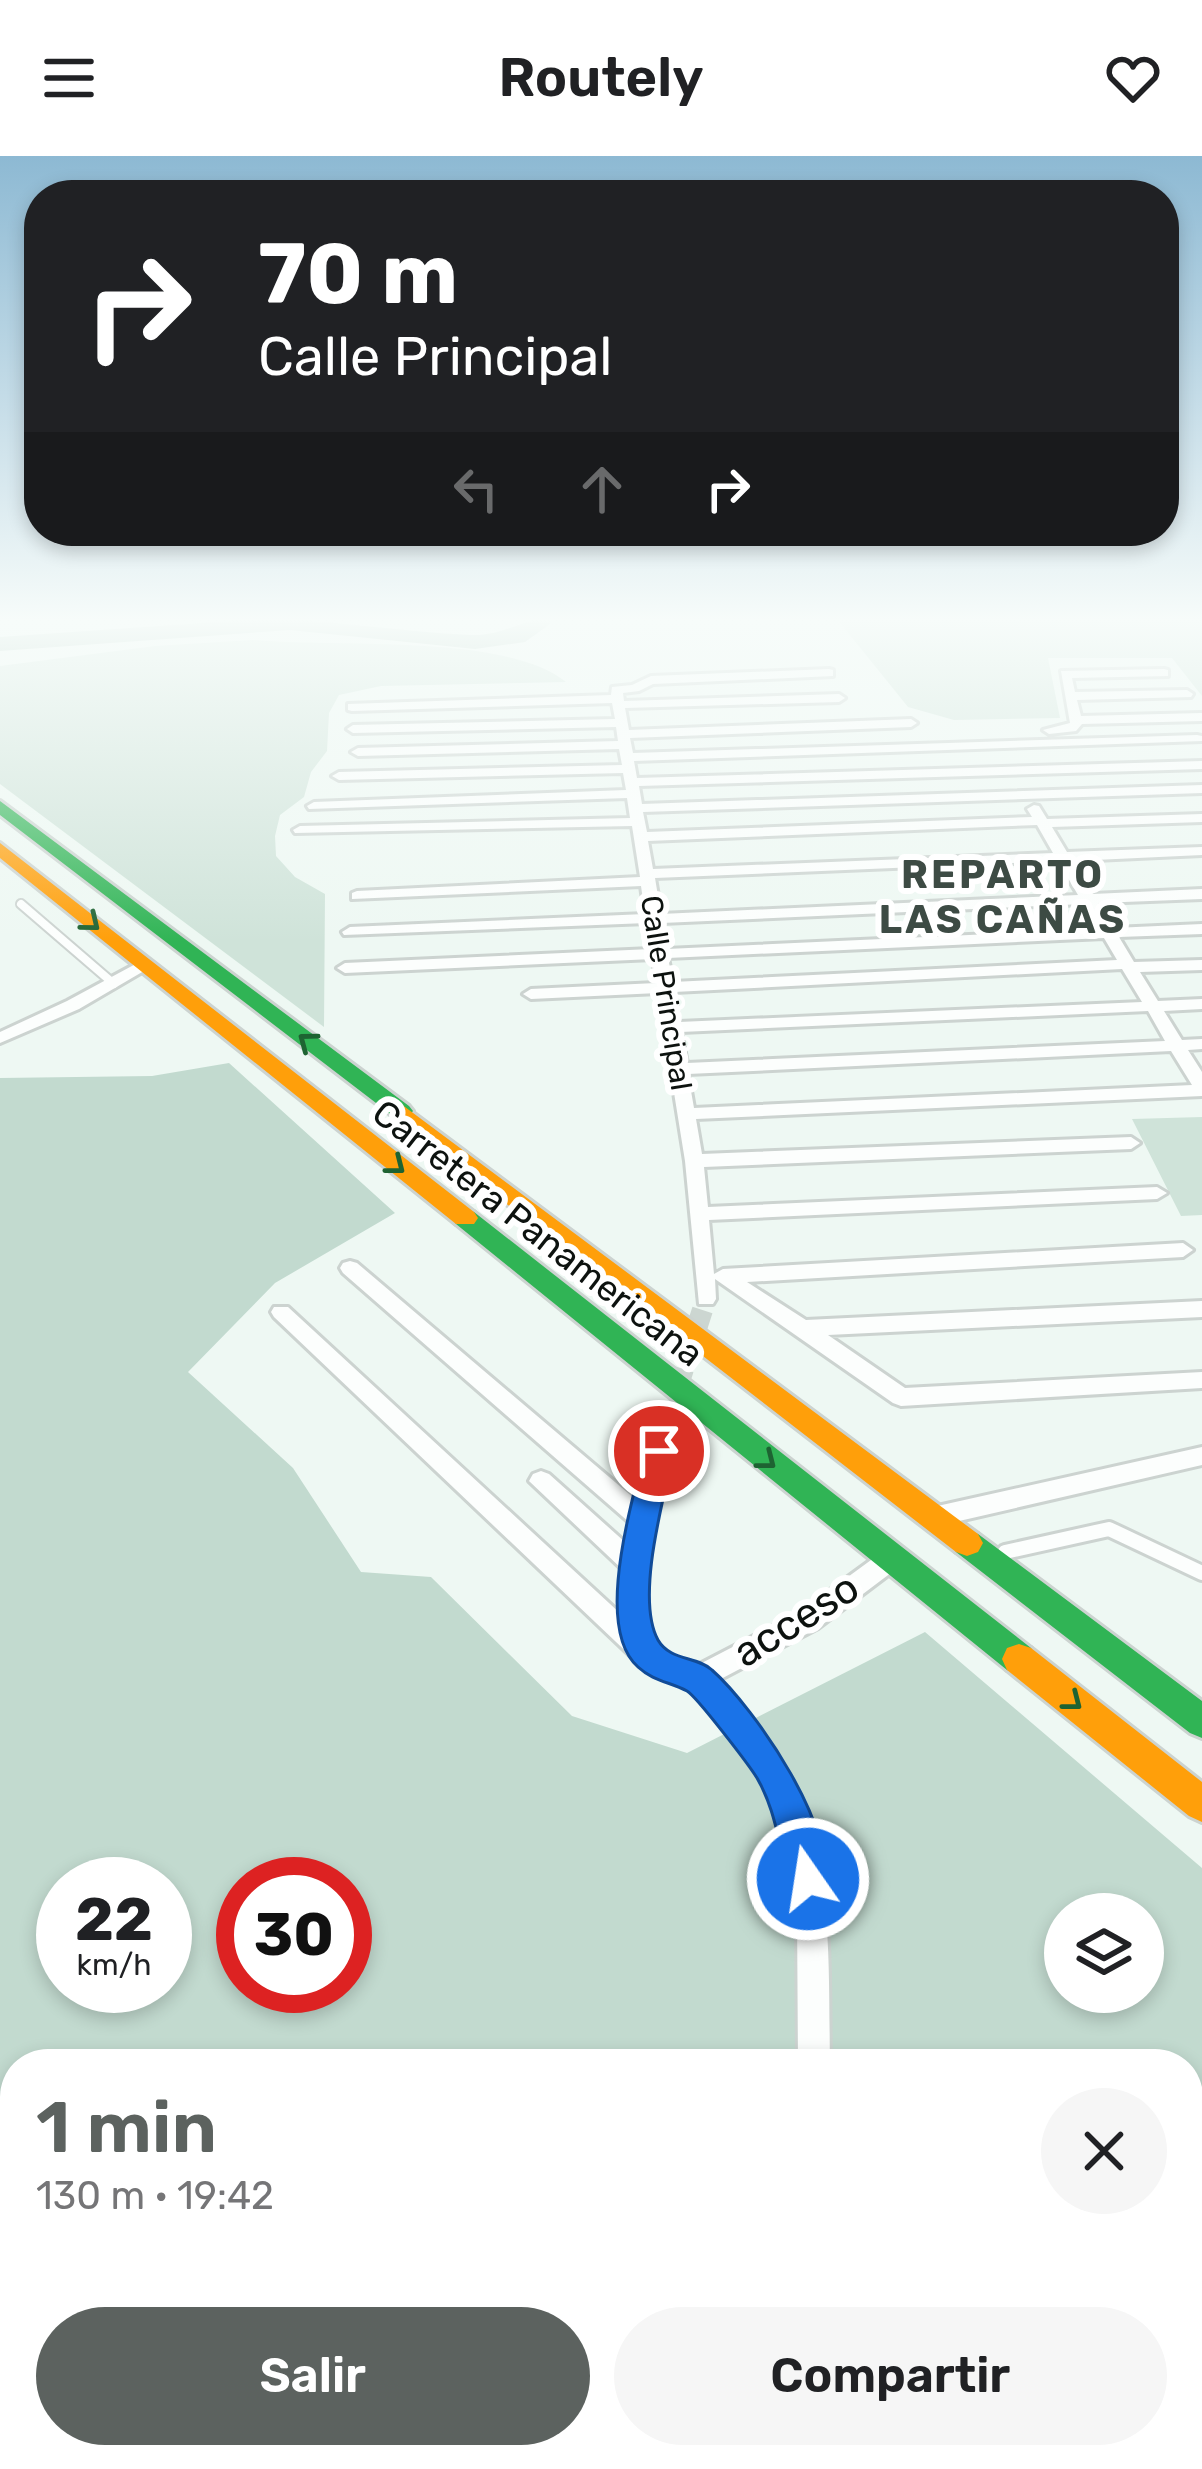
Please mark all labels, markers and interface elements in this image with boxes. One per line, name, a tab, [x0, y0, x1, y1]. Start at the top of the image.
icon: menu	[36, 45, 102, 111]
icon: heart	[1100, 45, 1166, 111]
text: Routely	[498, 46, 704, 110]
text: 70 m	[258, 224, 458, 324]
icon: right	[60, 228, 216, 384]
text: Calle Principal	[258, 325, 612, 389]
icon: left	[443, 456, 509, 522]
icon: ahead	[569, 456, 635, 522]
icon: right	[695, 456, 761, 522]
district label: REPARTO LAS CAÑAS	[879, 852, 1127, 943]
street label: Calle Principal	[633, 893, 699, 1093]
one-way arrow	[77, 909, 99, 930]
one-way arrow	[299, 1034, 321, 1055]
street label: Carretera Panamericana	[364, 1091, 712, 1375]
one-way arrow	[382, 1152, 404, 1173]
pin	[608, 1400, 710, 1502]
icon: arrive	[626, 1418, 692, 1484]
one-way arrow	[753, 1447, 775, 1468]
street label: acceso	[724, 1562, 868, 1678]
one-way arrow	[1059, 1688, 1081, 1709]
position arrow	[745, 1816, 871, 1942]
speed limit sign: 30	[216, 1857, 372, 2013]
text: 22	[75, 1884, 153, 1955]
map controls	[1044, 1893, 1164, 2013]
button: layers	[1044, 1893, 1164, 2013]
text: km/h	[77, 1947, 151, 1983]
text: 1 min	[36, 2085, 217, 2170]
button: close	[1041, 2088, 1167, 2214]
text: 130 m · 19:42	[36, 2173, 274, 2219]
button: Salir	[36, 2307, 590, 2445]
button: Compartir	[614, 2307, 1167, 2445]

